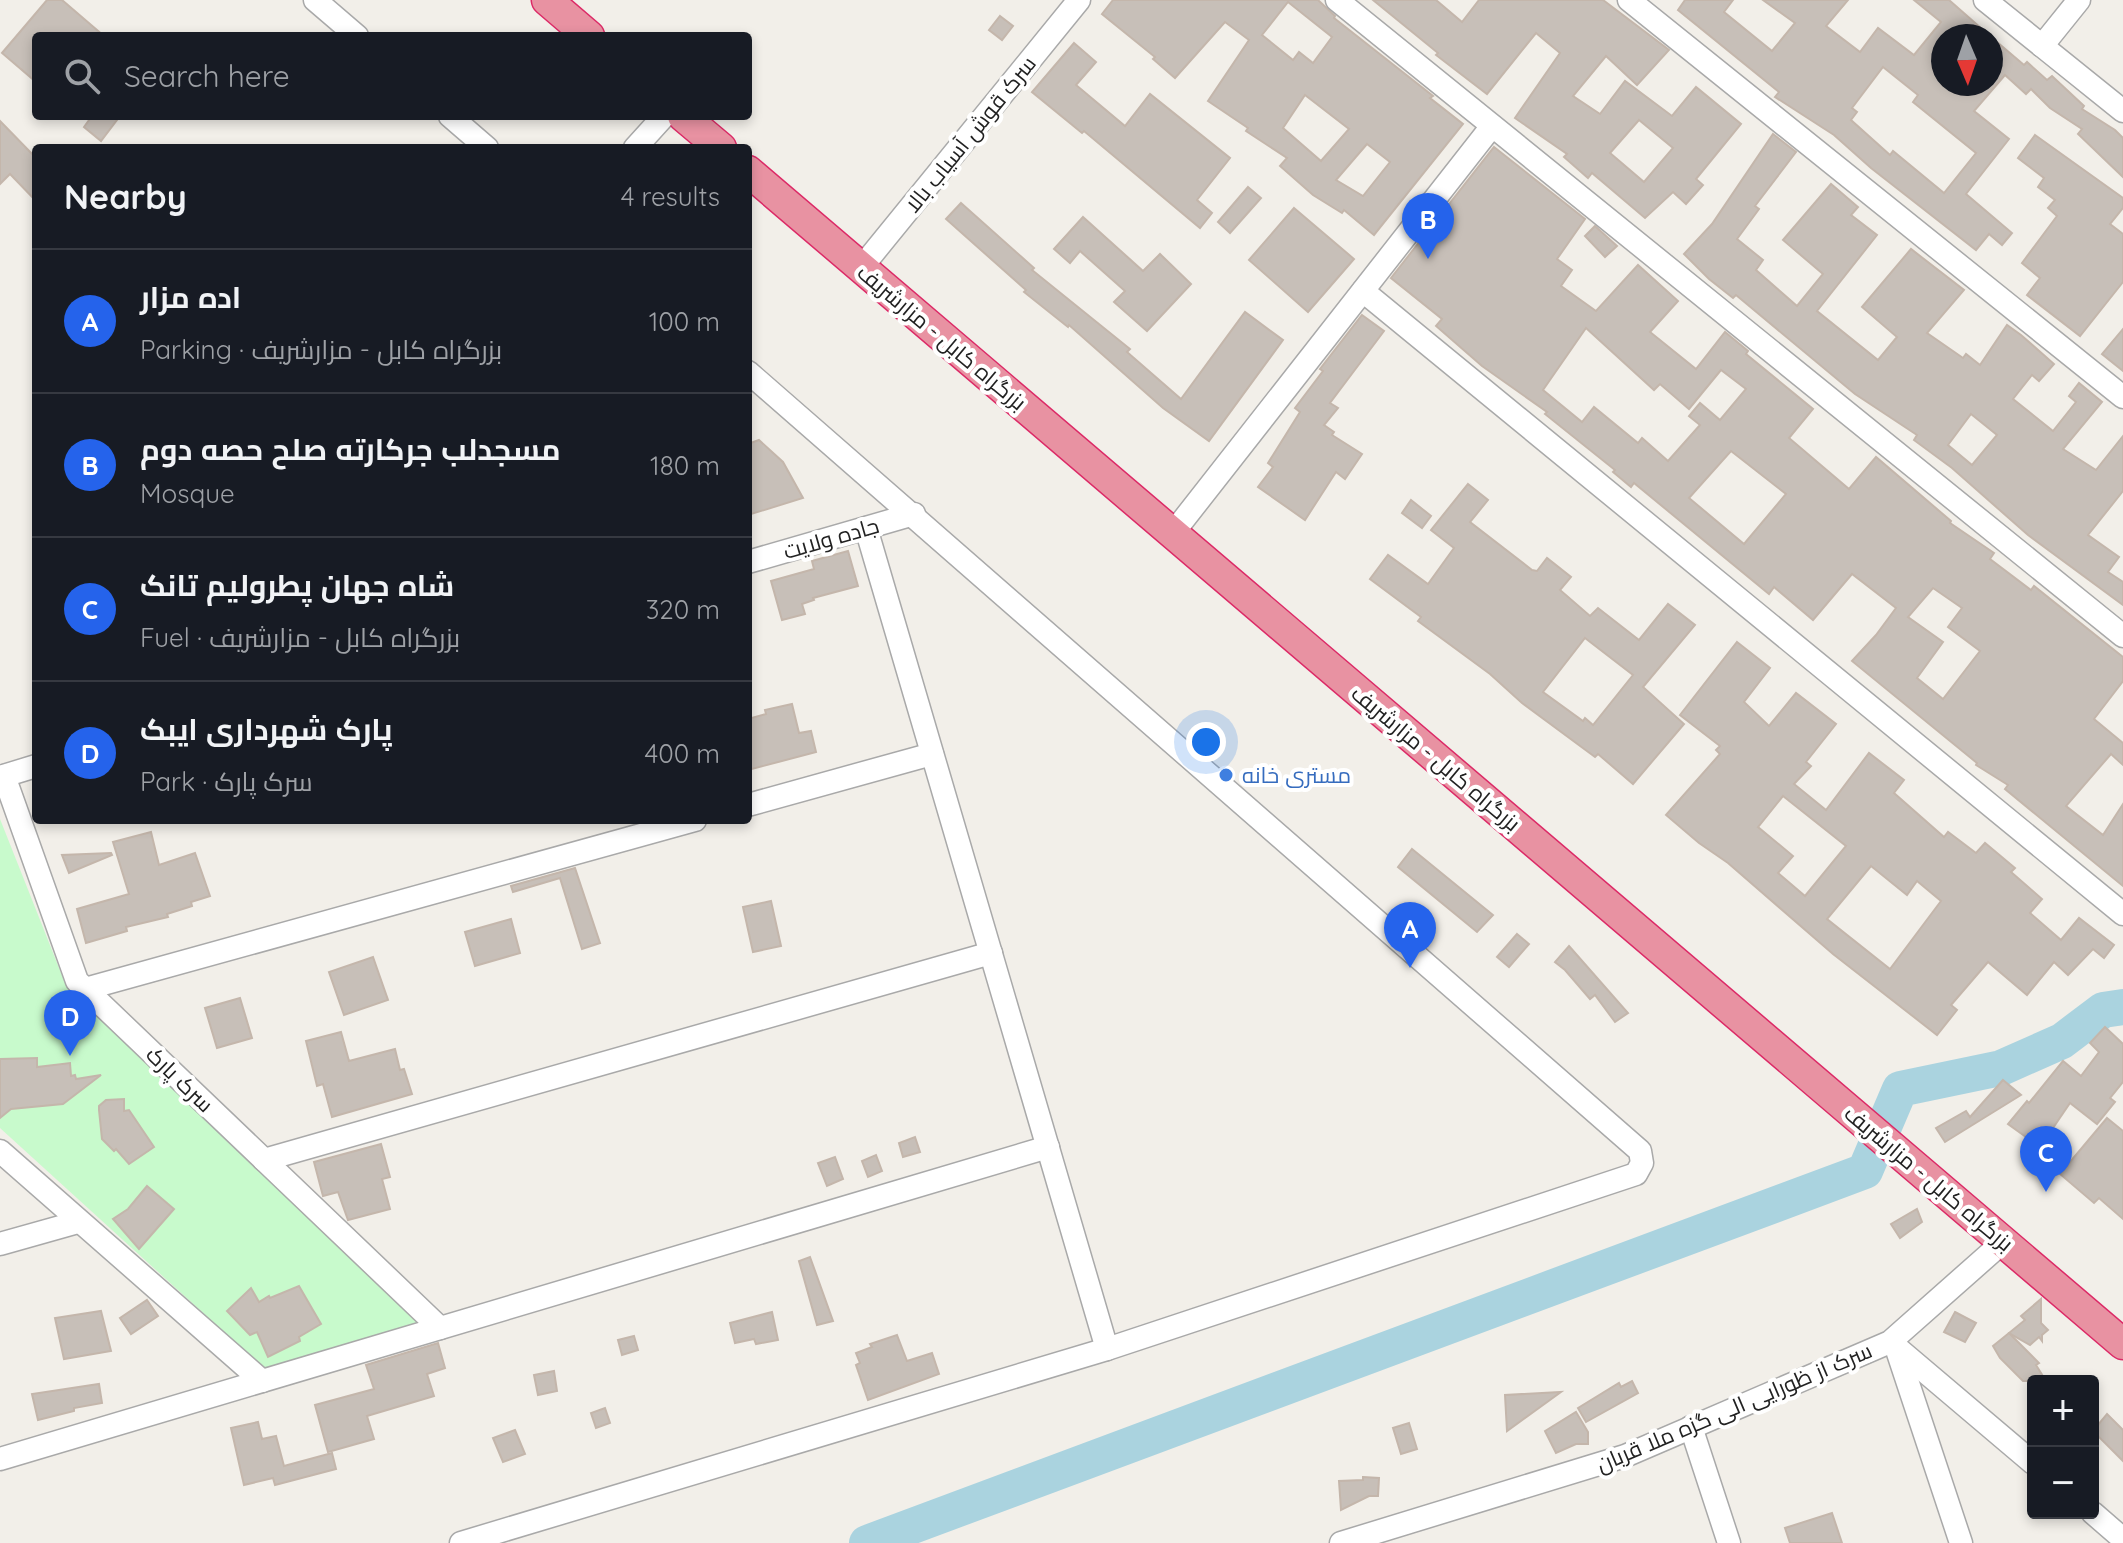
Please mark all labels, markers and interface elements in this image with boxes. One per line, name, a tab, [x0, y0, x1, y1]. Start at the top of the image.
north arrow	[1931, 24, 2003, 96]
search box	[32, 32, 752, 120]
street label: سرک قوش آسیاب بالا	[898, 50, 1042, 218]
icon: search	[60, 54, 104, 98]
text: Search here	[124, 57, 290, 95]
text: Nearby	[64, 175, 187, 218]
text: 4 results	[621, 180, 720, 213]
pin: B	[1402, 193, 1454, 259]
street label: بزرگراه کابل - مزارشریف	[852, 258, 1032, 416]
text: اده مزار	[140, 278, 241, 316]
text: A	[82, 305, 98, 338]
text: 100 m	[649, 305, 720, 338]
text: Parking · بزرگراه کابل - مزارشریف	[140, 333, 502, 366]
text: مسجدلب جرکارته صلح حصه دوم	[140, 430, 561, 468]
text: B	[81, 449, 99, 482]
text: 180 m	[650, 449, 720, 482]
text: Mosque	[140, 477, 235, 510]
street label: جاده ولایت	[780, 511, 882, 565]
text: شاه جهان پطرولیم تانک	[140, 566, 454, 604]
text: C	[82, 593, 98, 626]
text: 320 m	[646, 593, 720, 626]
text: Fuel · بزرگراه کابل - مزارشریف	[140, 621, 460, 654]
street label: بزرگراه کابل - مزارشریف	[1346, 679, 1526, 837]
text: پارک شهرداری ایبک	[140, 710, 392, 748]
your location	[1186, 722, 1226, 762]
text: D	[81, 737, 99, 770]
text: 400 m	[645, 737, 720, 770]
place label: مستری خانه	[1242, 761, 1351, 789]
text: Park · سرک پارک	[140, 765, 313, 798]
marker: مستری خانه	[1217, 766, 1235, 784]
pin: A	[1384, 902, 1436, 968]
pin: D	[44, 990, 96, 1056]
street label: سرک پارک	[140, 1040, 220, 1119]
street label: بزرگراه کابل - مزارشریف	[1839, 1099, 2019, 1257]
pin: C	[2020, 1126, 2072, 1192]
street label: سرک از ظورایی الی گزه ملا قربان	[1592, 1336, 1876, 1478]
map controls	[2027, 1375, 2099, 1519]
button: +	[2027, 1375, 2099, 1447]
button: −	[2027, 1447, 2099, 1519]

